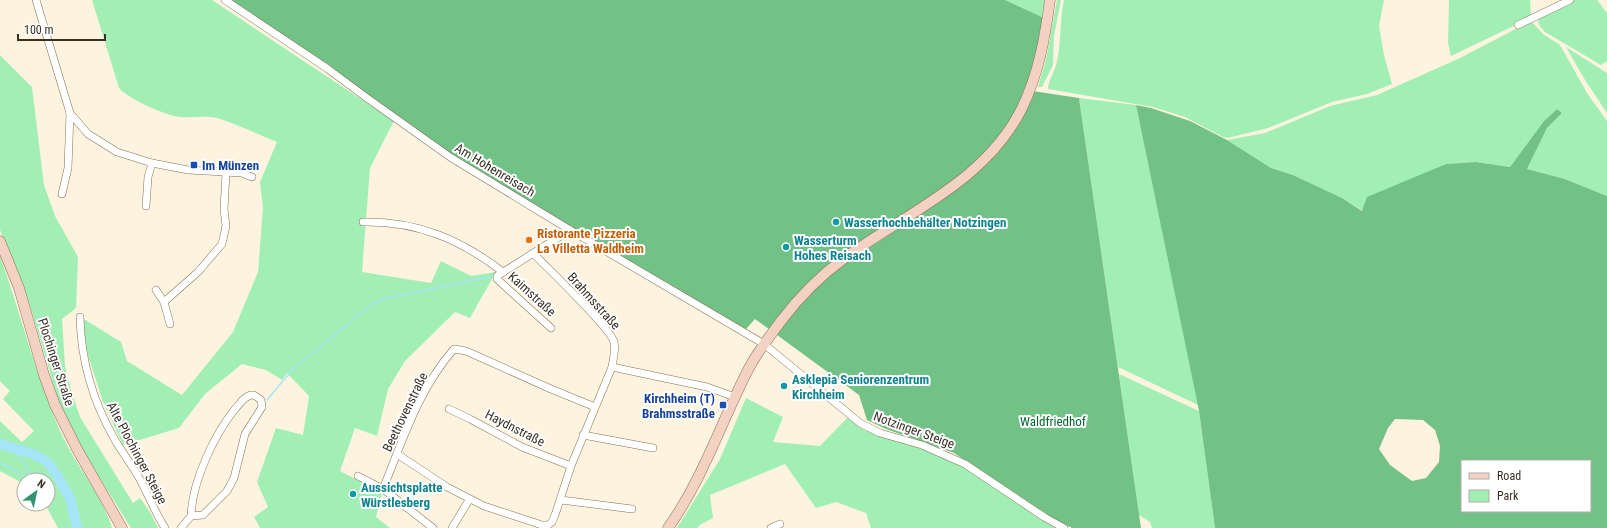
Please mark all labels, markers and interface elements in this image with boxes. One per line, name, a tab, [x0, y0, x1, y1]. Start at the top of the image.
scale bar	[18, 16, 105, 42]
text: 100 m	[24, 23, 54, 37]
street label: Am Hohenreisach	[452, 140, 538, 200]
place label: Im Münzen	[202, 158, 259, 173]
marker: Im Münzen	[189, 160, 199, 170]
place label: Wasserhochbehälter Notzingen	[844, 215, 1006, 230]
marker: Wasserhochbehälter Notzingen	[831, 217, 841, 227]
place label: Ristorante Pizzeria La Villetta Waldheim	[537, 226, 644, 256]
place label: Wasserturm Hohes Reisach	[794, 233, 871, 263]
marker: Ristorante Pizzeria La Villetta Waldheim	[524, 235, 534, 245]
marker: Wasserturm Hohes Reisach	[781, 242, 791, 252]
street label: Kaimstraße	[505, 269, 559, 319]
street label: Brahmsstraße	[564, 269, 624, 333]
street label: Plochinger Straße	[35, 316, 77, 408]
street label: Beethovenstraße	[379, 370, 431, 454]
place label: Asklepia Seniorenzentrum Kirchheim	[792, 372, 929, 402]
marker: Asklepia Seniorenzentrum Kirchheim	[779, 381, 789, 391]
place label: Kirchheim (T) Brahmsstraße	[642, 391, 715, 421]
street label: Alte Plochinger Steige	[104, 399, 170, 507]
marker: Kirchheim (T) Brahmsstraße	[718, 400, 728, 410]
street label: Haydnstraße	[483, 407, 547, 449]
street label: Notzinger Steige	[871, 408, 957, 452]
park label: Waldfriedhof	[1020, 414, 1086, 429]
legend	[1461, 460, 1591, 512]
text: Road	[1497, 469, 1521, 483]
north arrow	[16, 472, 56, 512]
text: N	[35, 477, 48, 491]
place label: Aussichtsplatte Würstlesberg	[361, 480, 442, 510]
marker: Aussichtsplatte Würstlesberg	[348, 489, 358, 499]
text: Park	[1497, 489, 1519, 503]

